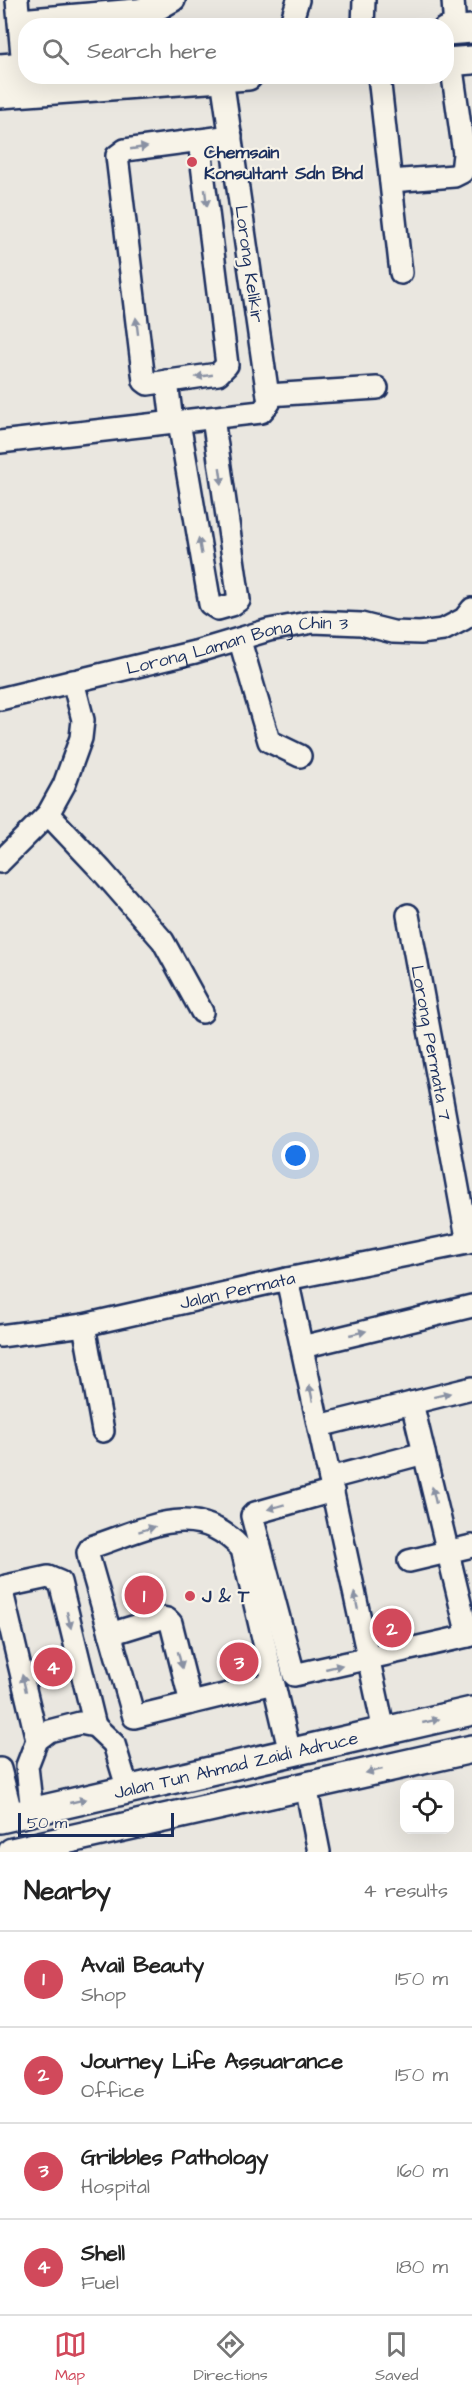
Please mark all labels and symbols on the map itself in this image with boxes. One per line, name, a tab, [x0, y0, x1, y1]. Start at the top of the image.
place label: Chemsain Konsultant Sdn Bhd	[204, 140, 364, 186]
one-way arrow	[130, 144, 149, 153]
marker: Chemsain Konsultant Sdn Bhd	[185, 155, 199, 169]
one-way arrow	[201, 189, 211, 208]
street label: Lorong Kelikir	[227, 204, 270, 324]
one-way arrow	[132, 316, 142, 335]
one-way arrow	[194, 371, 213, 380]
one-way arrow	[217, 466, 226, 485]
one-way arrow	[195, 537, 204, 556]
street label: Lorong Laman Bong Chin 3	[124, 609, 349, 681]
street label: Lorong Permata 7	[405, 963, 458, 1122]
your location	[281, 1141, 310, 1170]
street label: Jalan Permata	[177, 1265, 297, 1315]
one-way arrow	[349, 1328, 368, 1338]
one-way arrow	[306, 1383, 316, 1402]
one-way arrow	[433, 1390, 451, 1400]
one-way arrow	[429, 1485, 438, 1504]
one-way arrow	[267, 1503, 285, 1512]
one-way arrow	[138, 1524, 156, 1533]
pin: 1	[124, 1572, 164, 1618]
place label: J & T	[201, 1584, 250, 1609]
marker: J & T	[183, 1589, 197, 1603]
one-way arrow	[351, 1592, 361, 1611]
pin: 2	[372, 1606, 412, 1650]
one-way arrow	[65, 1611, 75, 1629]
pin: 3	[220, 1640, 258, 1684]
pin: 4	[34, 1644, 72, 1690]
one-way arrow	[176, 1651, 186, 1669]
one-way arrow	[324, 1661, 343, 1671]
one-way arrow	[18, 1673, 28, 1692]
one-way arrow	[422, 1715, 441, 1725]
street label: Jalan Tun Ahmad Zaidi Adruce	[111, 1725, 361, 1805]
one-way arrow	[364, 1767, 383, 1776]
one-way arrow	[68, 1796, 87, 1806]
scale bar	[18, 1810, 174, 1838]

